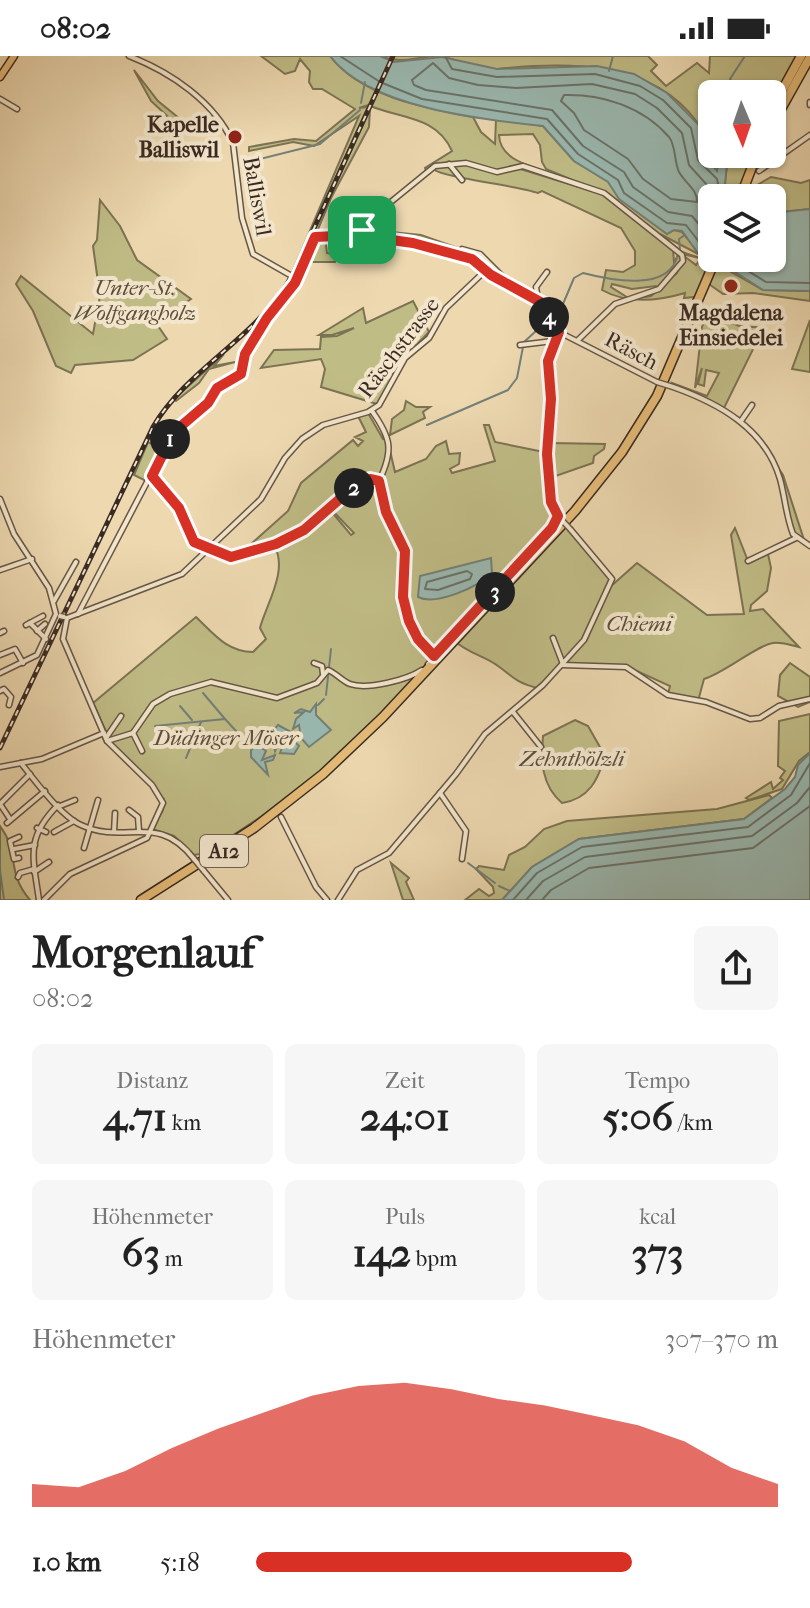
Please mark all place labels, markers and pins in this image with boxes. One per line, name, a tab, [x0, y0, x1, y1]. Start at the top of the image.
place label: Kapelle Balliswil	[139, 112, 220, 163]
marker: Kapelle Balliswil	[226, 128, 244, 146]
pin	[328, 196, 396, 264]
marker: Magdalena Einsiedelei	[722, 277, 740, 295]
pin: 4	[529, 297, 569, 337]
place label: Magdalena Einsiedelei	[678, 300, 784, 351]
pin: 1	[150, 419, 190, 459]
pin: 2	[334, 468, 374, 508]
pin: 3	[475, 572, 515, 612]

